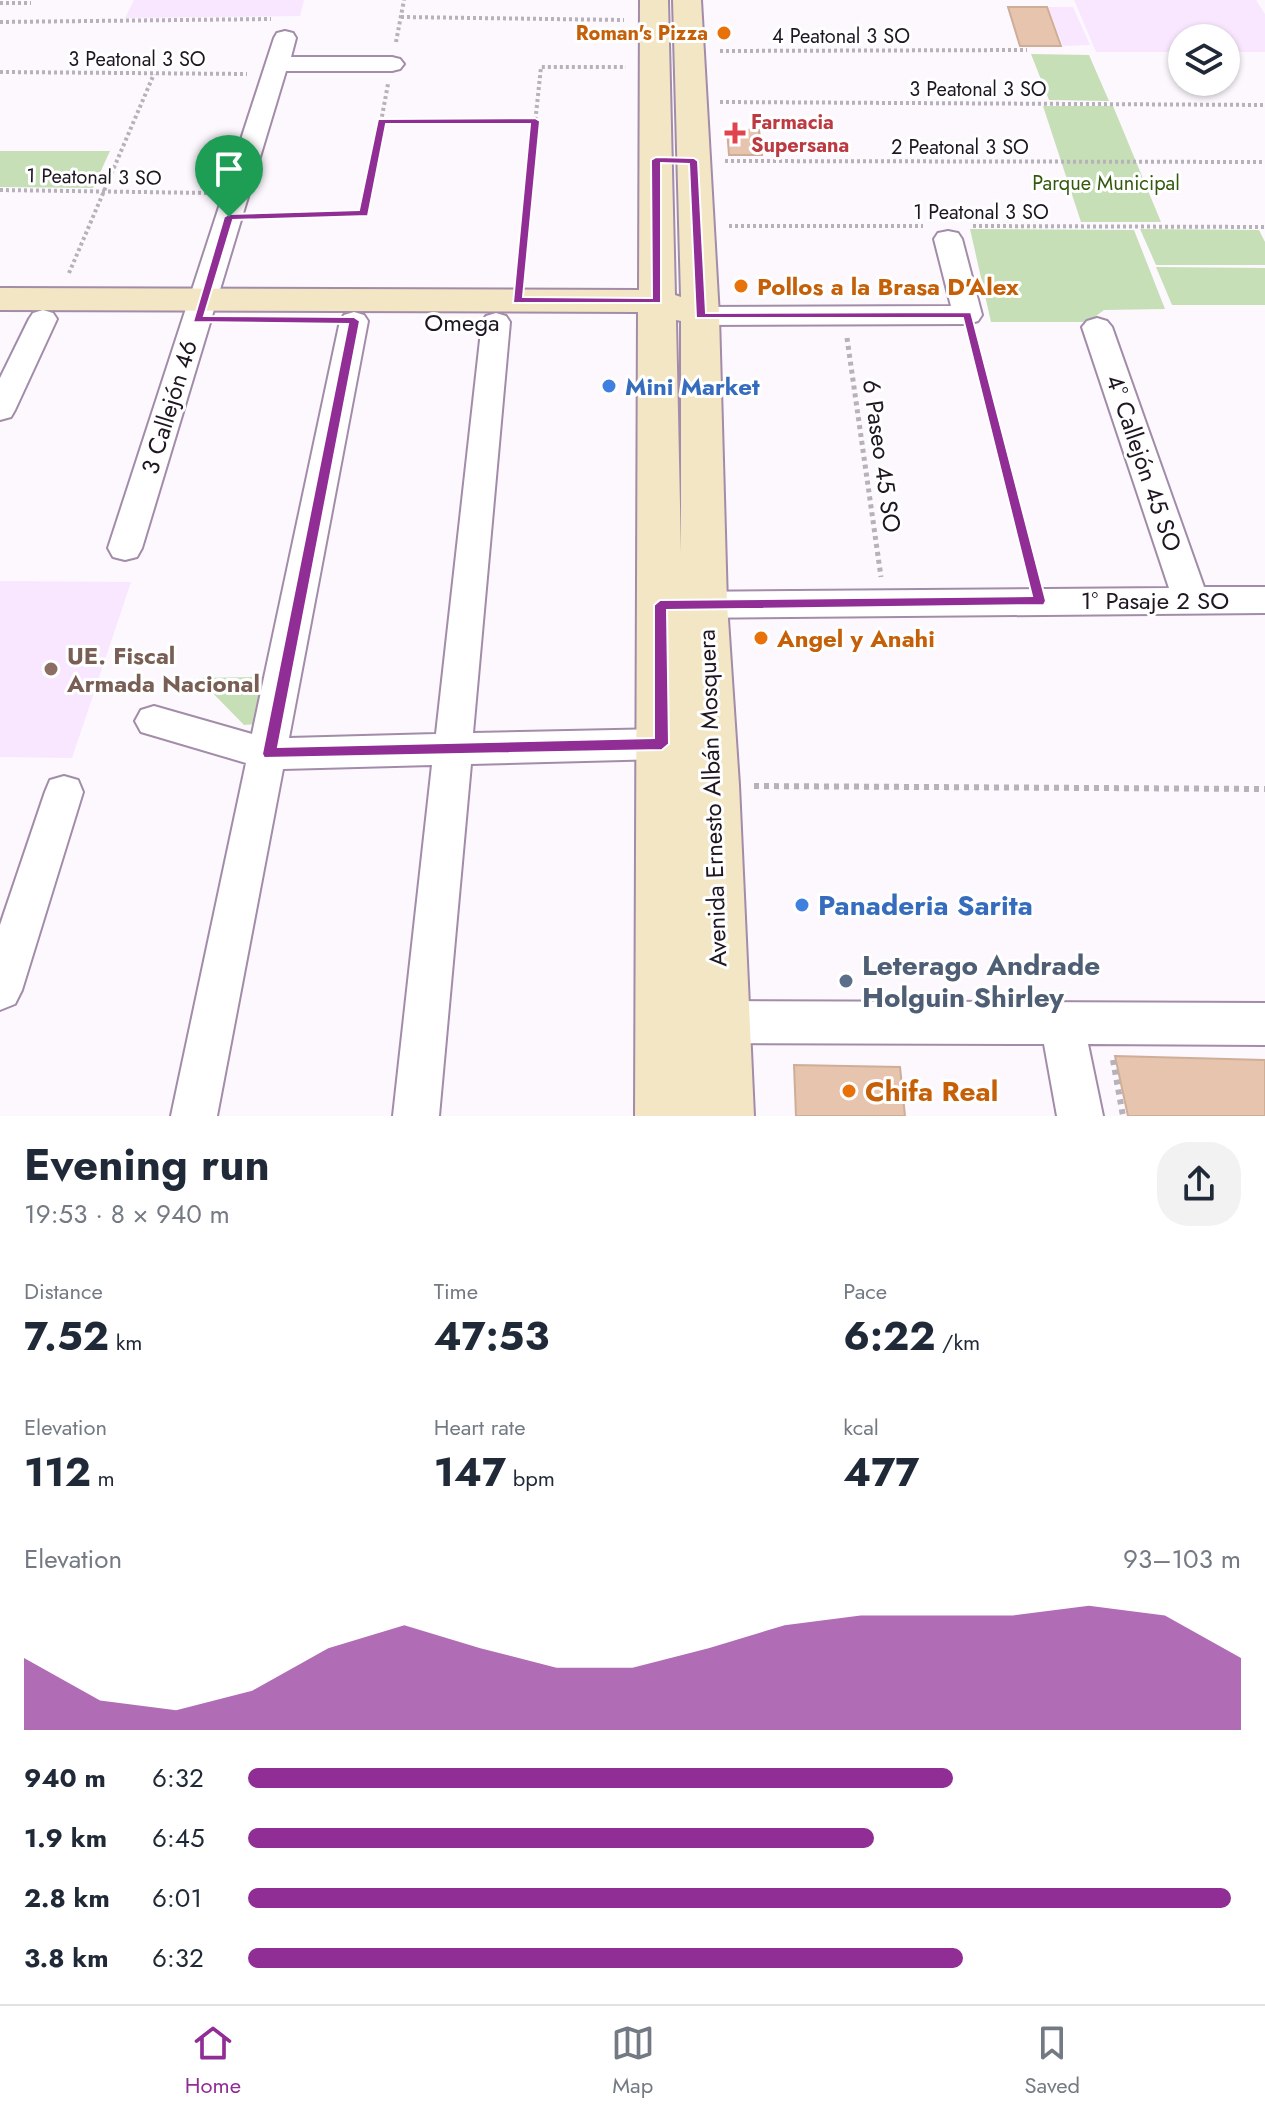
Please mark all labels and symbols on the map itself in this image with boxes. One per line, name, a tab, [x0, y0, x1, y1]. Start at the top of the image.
place label: Roman's Pizza	[576, 19, 708, 48]
street label: 4 Peatonal 3 SO	[772, 22, 910, 51]
marker: Roman's Pizza	[715, 24, 733, 42]
street label: 3 Peatonal 3 SO	[68, 45, 206, 74]
street label: 3 Peatonal 3 SO	[909, 75, 1047, 104]
place label: Farmacia Supersana	[751, 108, 849, 160]
marker: Farmacia Supersana	[726, 124, 744, 142]
street label: 2 Peatonal 3 SO	[891, 133, 1029, 162]
pin	[195, 135, 263, 217]
street label: 1 Peatonal 3 SO	[26, 161, 162, 193]
park label: Parque Municipal	[1032, 169, 1180, 198]
street label: 1 Peatonal 3 SO	[913, 198, 1049, 227]
place label: Pollos a la Brasa D'Alex	[757, 269, 1019, 304]
marker: Pollos a la Brasa D'Alex	[732, 277, 750, 295]
street label: Omega	[424, 305, 500, 340]
street label: 3 Callejón 46	[132, 336, 206, 478]
place label: Mini Market	[625, 369, 760, 404]
street label: 4° Callejón 45 SO	[1097, 370, 1191, 556]
marker: Mini Market	[600, 377, 618, 395]
street label: 6 Paseo 45 SO	[854, 377, 910, 535]
street label: 1° Pasaje 2 SO	[1081, 583, 1229, 618]
place label: Angel y Anahi	[776, 621, 935, 656]
street label: Avenida Ernesto Albán Mosquera	[689, 629, 735, 967]
marker: Angel y Anahi	[752, 629, 770, 647]
place label: UE. Fiscal Armada Nacional	[66, 638, 260, 701]
marker: UE. Fiscal Armada Nacional	[42, 660, 60, 678]
place label: Panaderia Sarita	[818, 885, 1033, 926]
marker: Panaderia Sarita	[793, 896, 811, 914]
place label: Leterago Andrade Holguin Shirley	[862, 945, 1100, 1018]
marker: Leterago Andrade Holguin Shirley	[837, 972, 855, 990]
place label: Chifa Real	[865, 1071, 998, 1112]
marker: Chifa Real	[840, 1082, 858, 1100]

